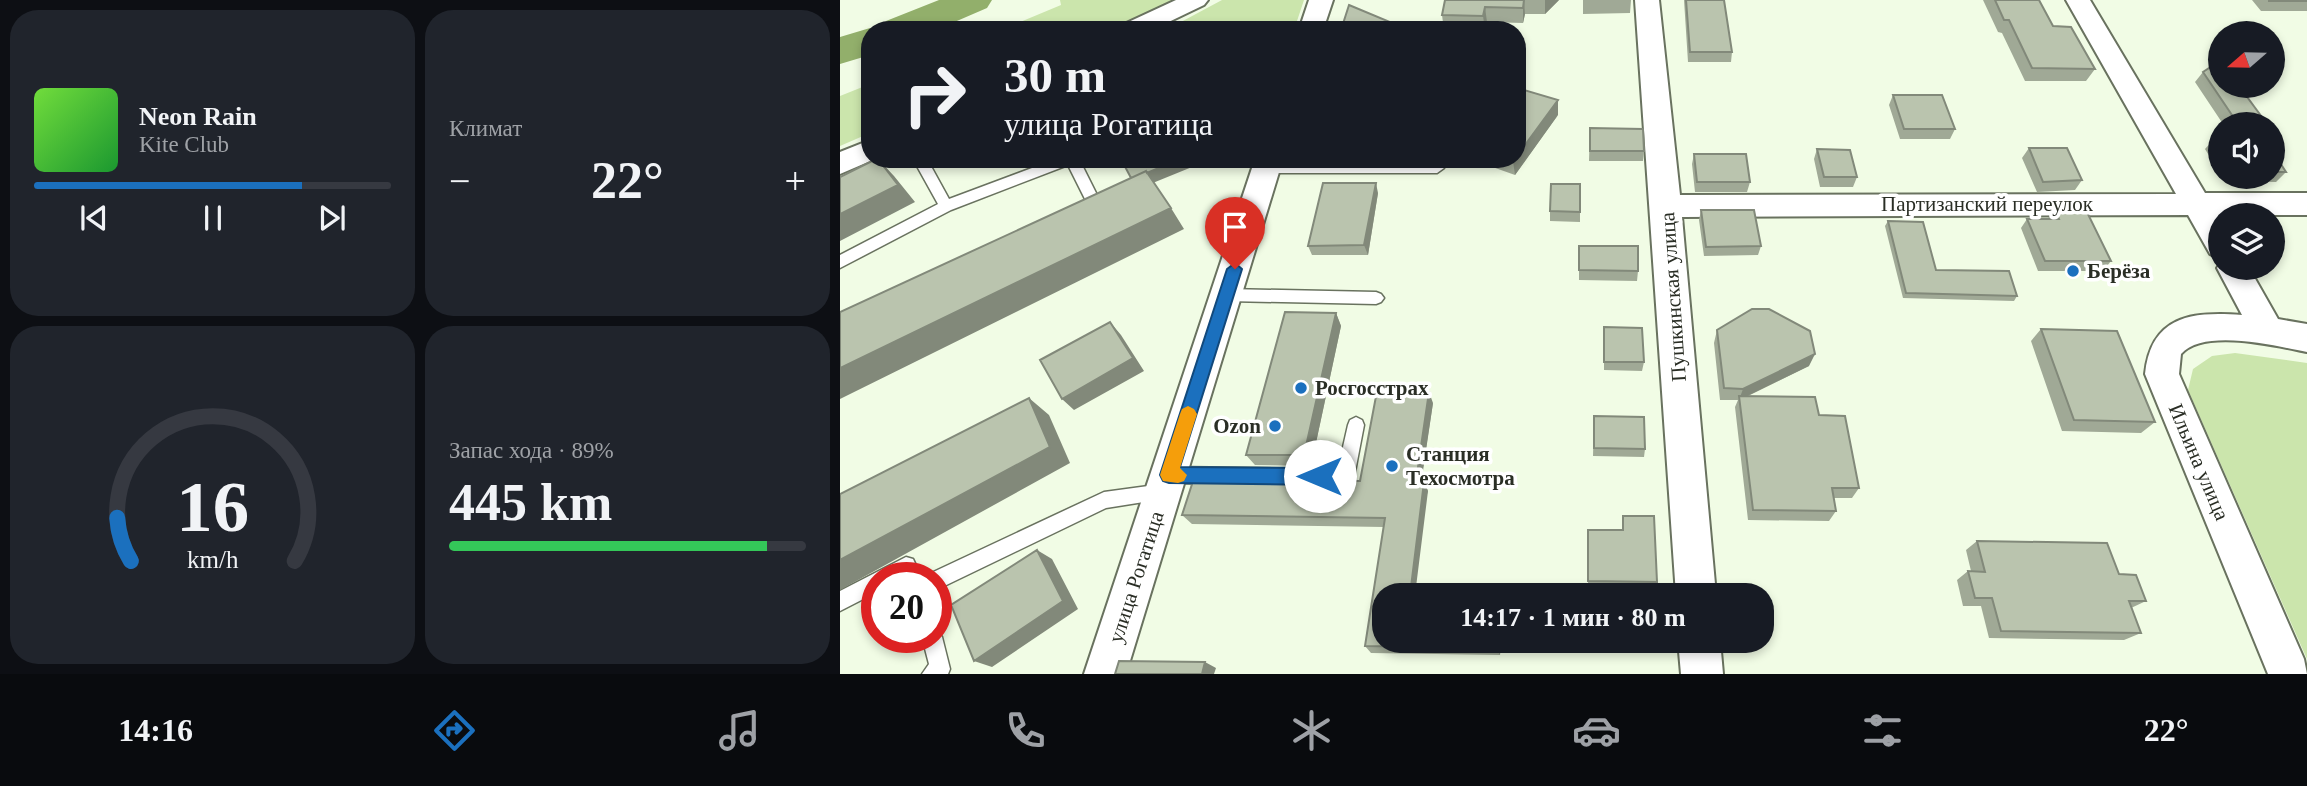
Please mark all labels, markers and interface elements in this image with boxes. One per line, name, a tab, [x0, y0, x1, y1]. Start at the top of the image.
north arrow	[2208, 21, 2286, 98]
map controls	[2208, 21, 2285, 280]
text: 30 m	[1004, 48, 1106, 103]
icon: right	[889, 49, 980, 140]
text: Neon Rain	[139, 102, 257, 131]
text: улица Рогатица	[1004, 106, 1213, 142]
button: sound	[2208, 112, 2285, 189]
text: Климат	[449, 116, 522, 141]
text: Kite Club	[139, 132, 229, 157]
text: 22°	[591, 152, 664, 209]
text: −	[449, 160, 470, 202]
text: +	[785, 160, 806, 202]
street label: Партизанский переулок	[1881, 192, 2094, 216]
pin	[1205, 197, 1265, 269]
icon: previous	[75, 199, 113, 237]
icon: pause	[194, 199, 232, 237]
icon: next	[313, 199, 351, 237]
button: layers	[2208, 203, 2285, 280]
icon: arrive	[1216, 208, 1254, 246]
street label: Пушкинская улица	[1655, 211, 1691, 383]
place label: Берёза	[2087, 259, 2151, 283]
marker: Берёза	[2065, 263, 2081, 279]
place label: Росгосстрах	[1315, 376, 1429, 400]
marker: Росгосстрах	[1293, 380, 1309, 396]
street label: Ильина улица	[2164, 400, 2235, 524]
place label: Ozon	[1213, 414, 1261, 438]
marker: Ozon	[1267, 418, 1283, 434]
text: Запас хода · 89%	[449, 438, 614, 463]
position arrow	[1283, 439, 1357, 513]
place label: Станция Техосмотра	[1406, 442, 1515, 490]
marker: Станция Техосмотра	[1384, 458, 1400, 474]
text: 16	[176, 466, 249, 547]
text: 445 km	[449, 474, 612, 531]
street label: улица Рогатица	[1103, 507, 1169, 646]
text: km/h	[187, 546, 239, 573]
speed limit sign: 20	[861, 562, 952, 653]
text: 14:17 · 1 мин · 80 m	[1460, 603, 1686, 632]
icon: directions	[430, 706, 479, 755]
icon: music	[715, 706, 764, 755]
icon: phone	[1001, 706, 1050, 755]
icon: climate	[1287, 706, 1336, 755]
icon: car	[1572, 706, 1621, 755]
icon: filters	[1858, 706, 1907, 755]
text: 14:16	[118, 712, 193, 748]
text: 22°	[2144, 712, 2189, 748]

